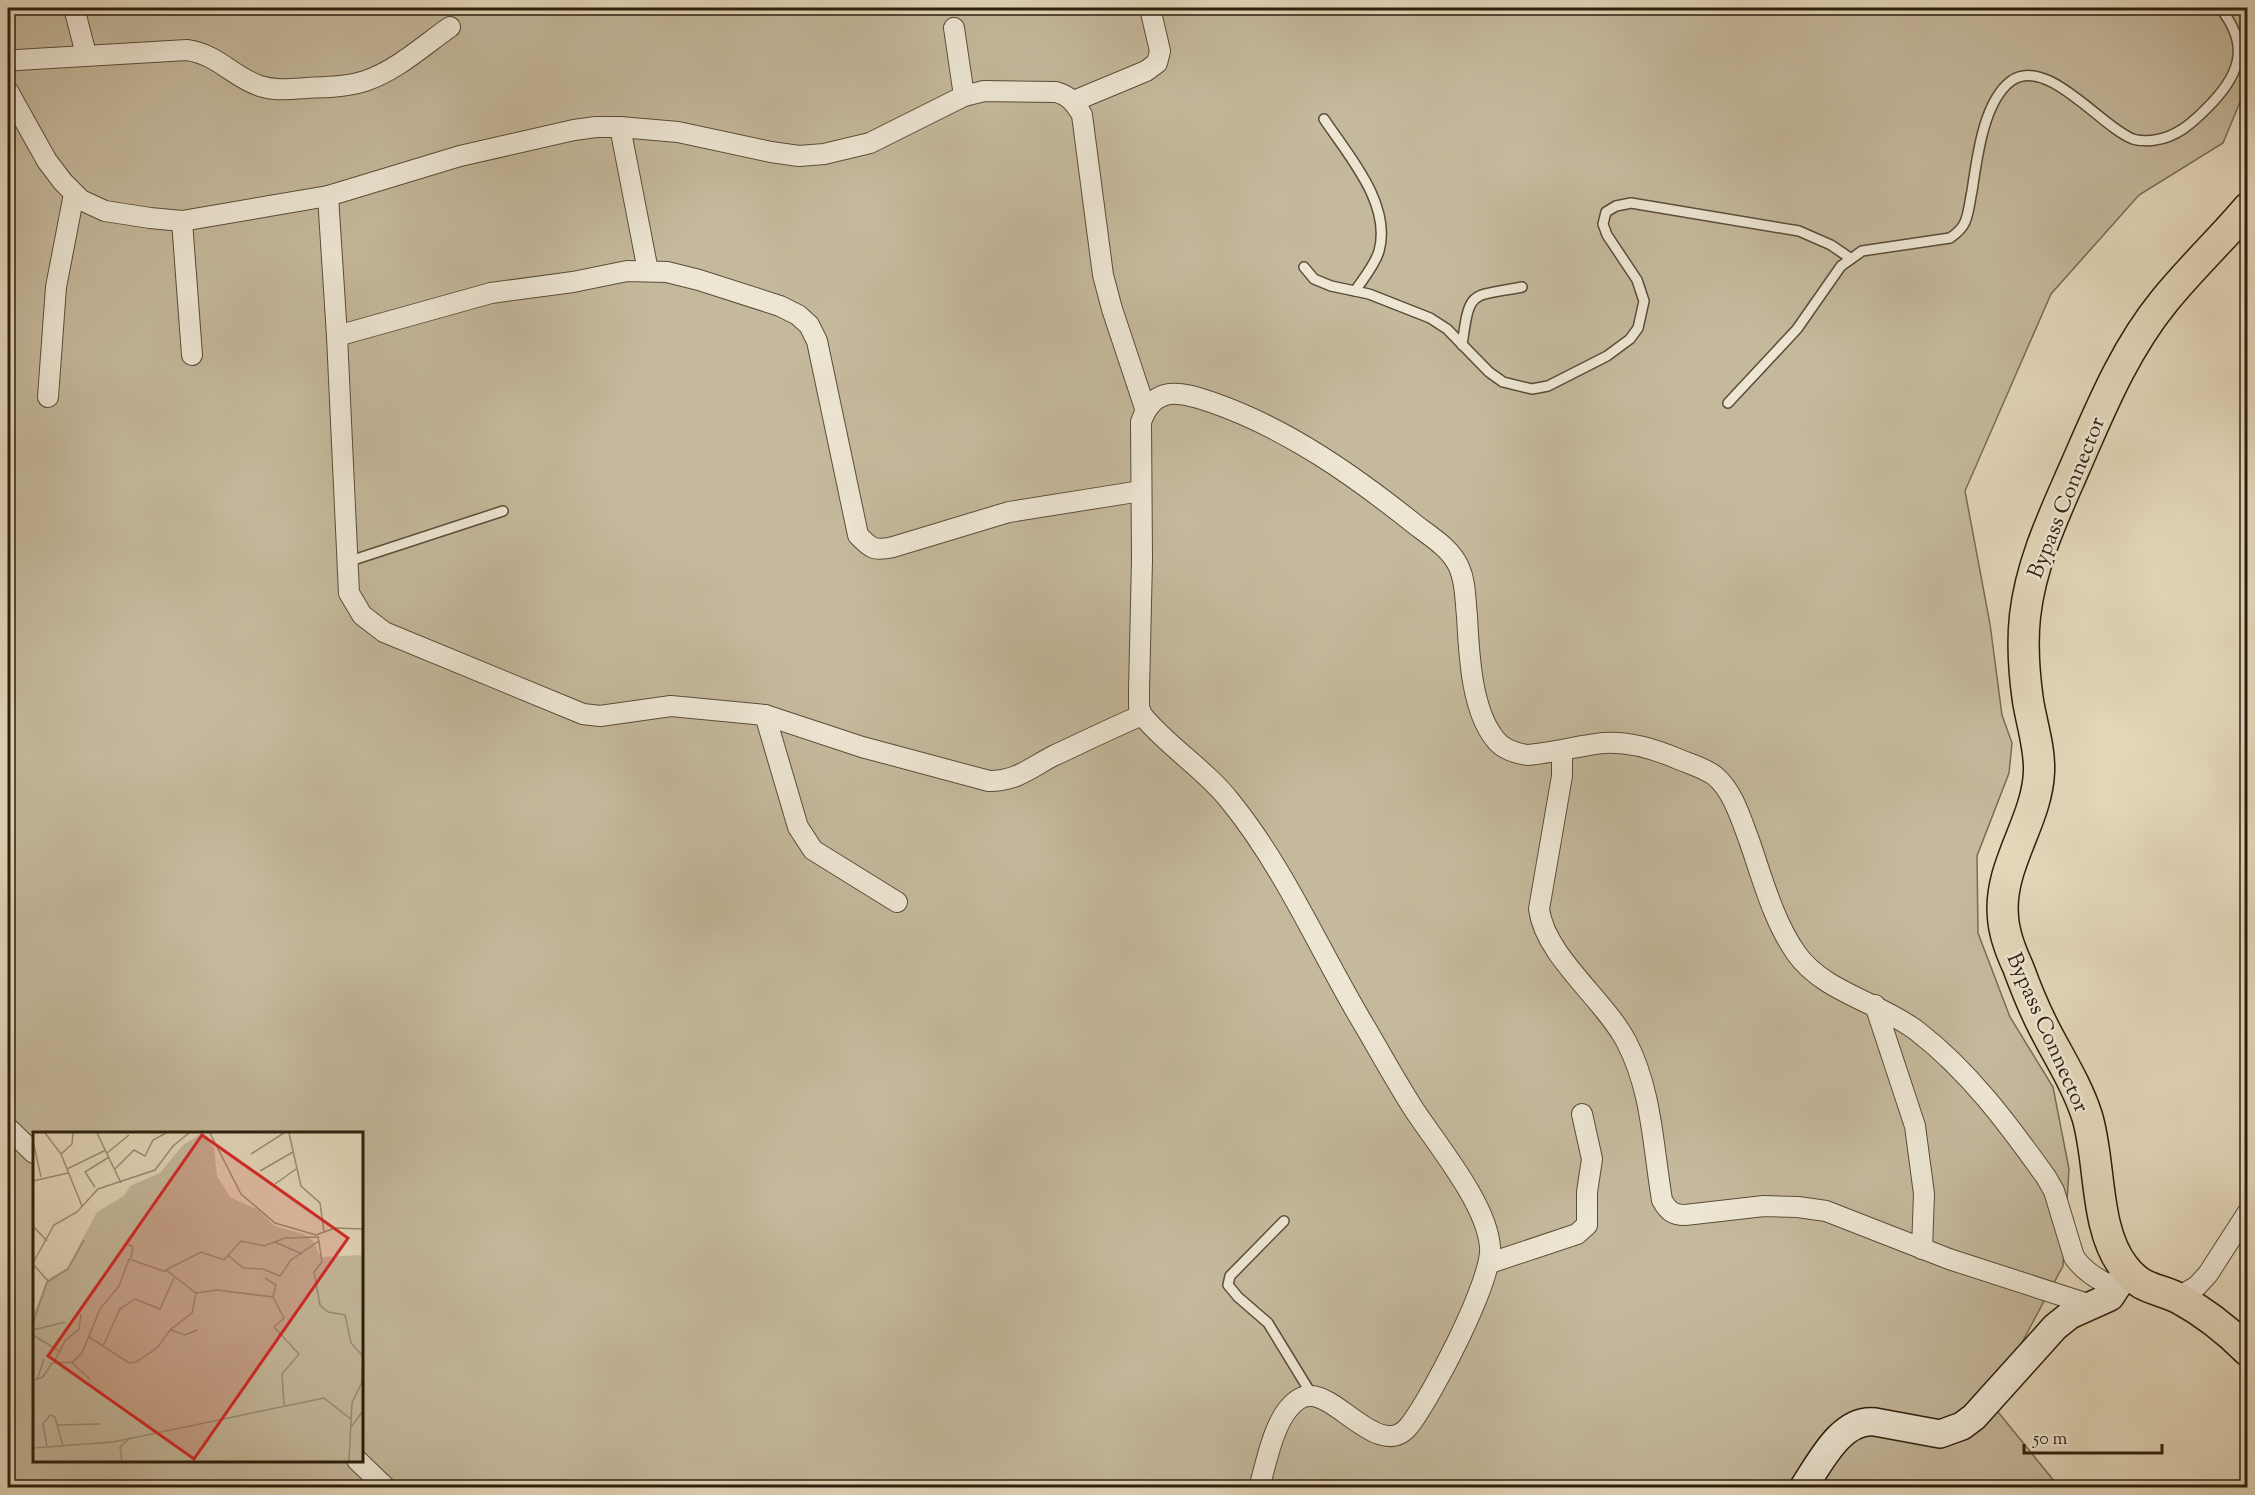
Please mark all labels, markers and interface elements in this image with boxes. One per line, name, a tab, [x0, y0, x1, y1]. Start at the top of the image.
street label: Bypass Connector	[2021, 412, 2115, 584]
street label: Bypass Connector	[1997, 948, 2096, 1118]
inset map	[33, 1132, 363, 1462]
scale bar	[2024, 1417, 2162, 1455]
text: 50 m	[2032, 1427, 2068, 1453]

